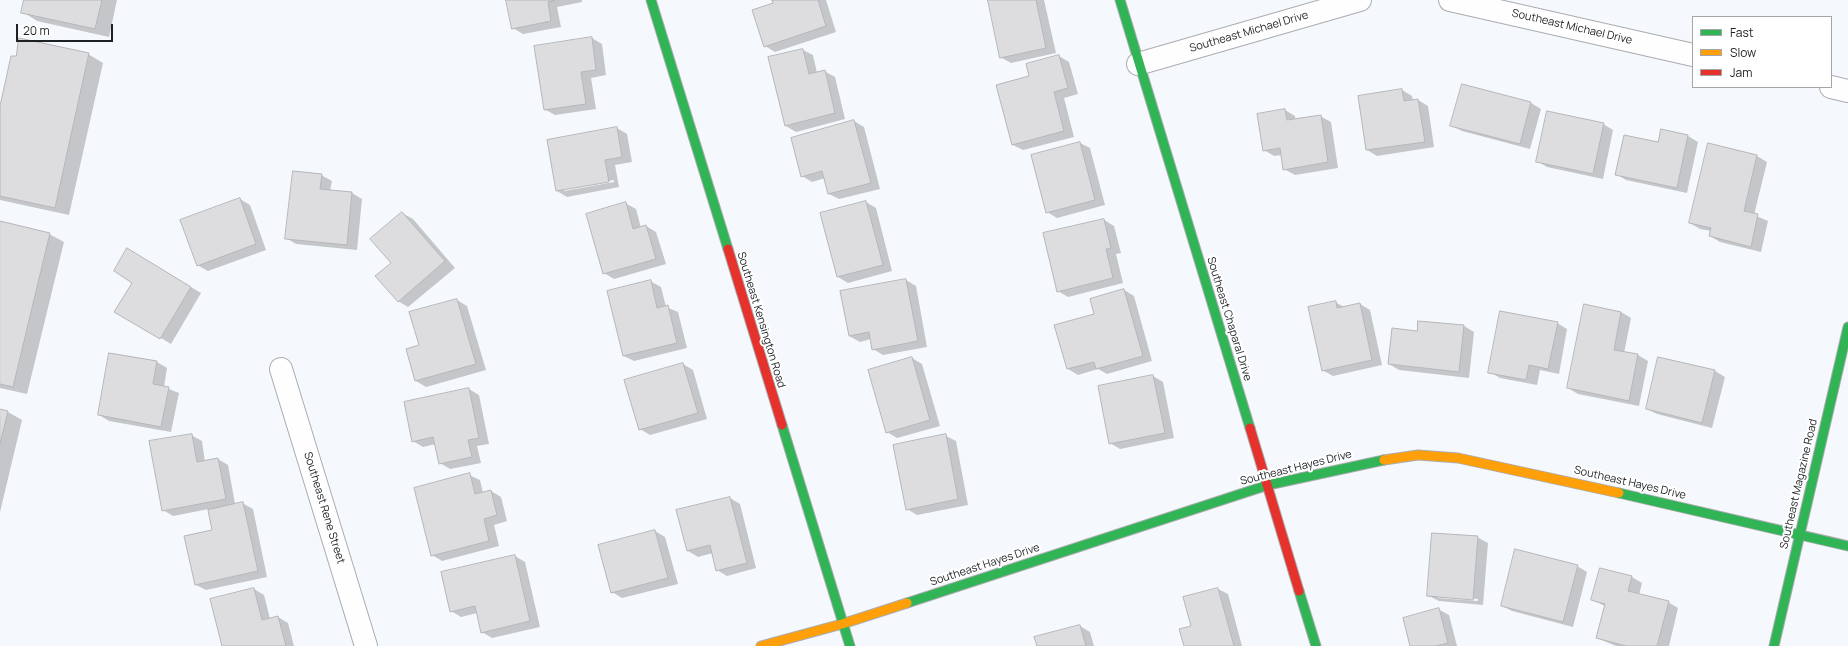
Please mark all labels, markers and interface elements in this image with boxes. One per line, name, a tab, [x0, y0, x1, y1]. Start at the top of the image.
street label: Southeast Michael Drive	[1511, 7, 1633, 47]
street label: Southeast Michael Drive	[1188, 9, 1310, 55]
scale bar	[18, 16, 115, 42]
legend	[1692, 16, 1832, 88]
text: 20 m	[23, 22, 50, 39]
text: Fast	[1730, 24, 1754, 41]
text: Slow	[1730, 44, 1756, 61]
text: Jam	[1730, 64, 1752, 81]
street label: Southeast Kensington Road	[734, 250, 788, 390]
street label: Southeast Chaparal Drive	[1204, 255, 1254, 383]
street label: Southeast Magazine Road	[1778, 418, 1820, 550]
street label: Southeast Hayes Drive	[1239, 448, 1353, 488]
street label: Southeast Rene Street	[301, 451, 347, 565]
street label: Southeast Hayes Drive	[1573, 464, 1687, 502]
street label: Southeast Hayes Drive	[928, 541, 1042, 589]

